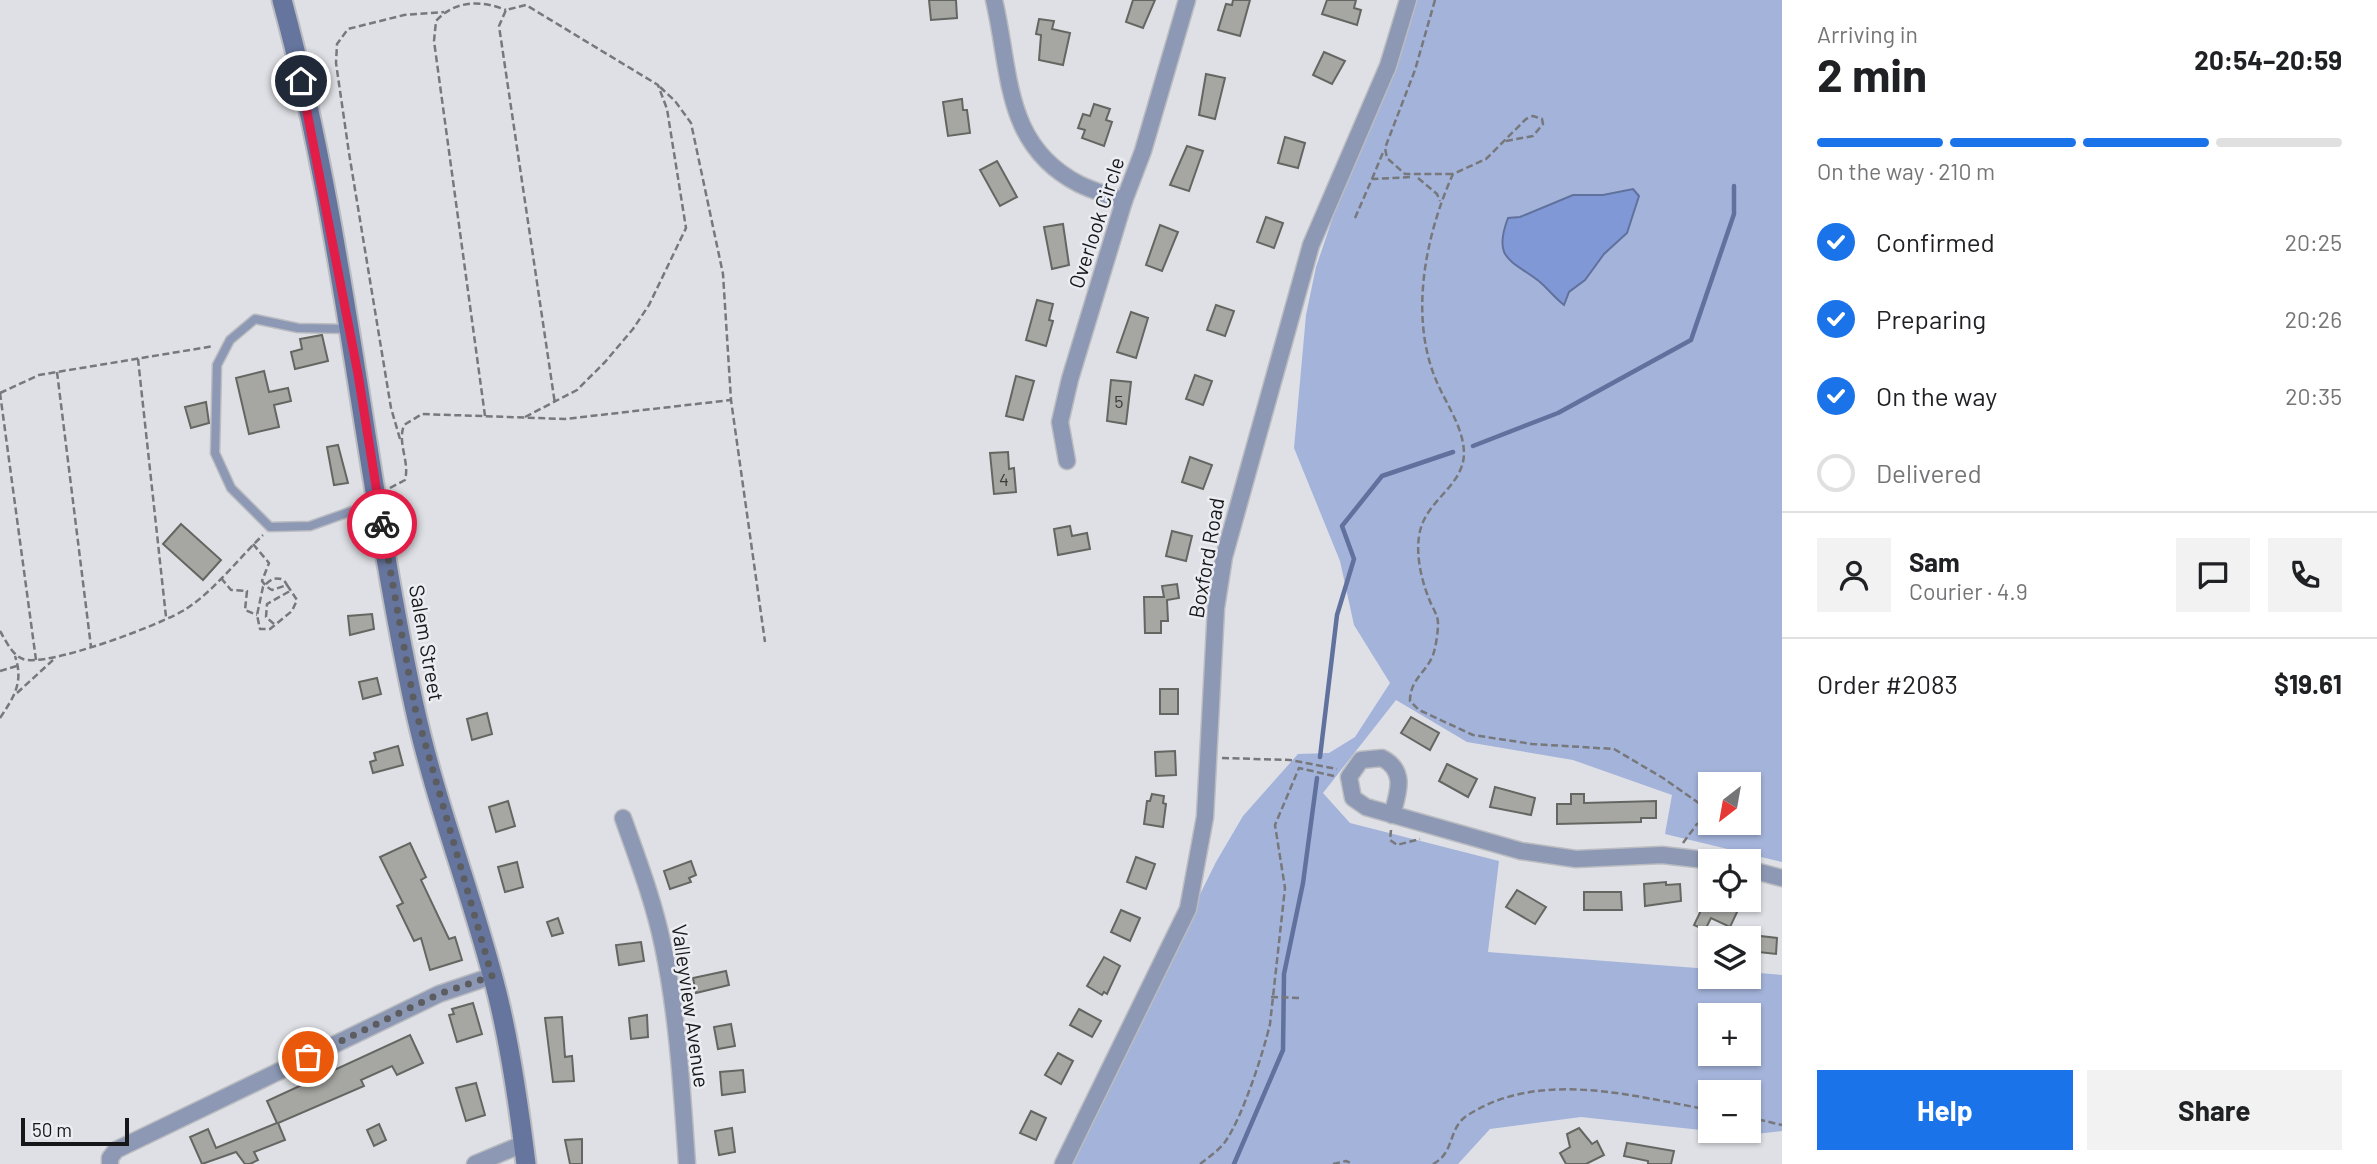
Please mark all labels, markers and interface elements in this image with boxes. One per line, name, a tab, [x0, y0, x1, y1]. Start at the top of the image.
text: Arriving in	[1817, 20, 1918, 48]
text: 20:54–20:59	[2194, 44, 2342, 75]
text: 2 min	[1817, 46, 1927, 101]
pin	[271, 51, 331, 111]
icon: home	[282, 62, 320, 100]
street label: Overlook Circle	[1063, 154, 1129, 291]
text: On the way · 210 m	[1817, 157, 1995, 185]
icon: check	[1817, 223, 1855, 261]
text: Confirmed	[1876, 226, 1995, 257]
text: 20:25	[2285, 228, 2342, 256]
icon: check	[1817, 300, 1855, 338]
text: Preparing	[1876, 303, 1986, 334]
text: 20:26	[2285, 305, 2342, 333]
icon: check	[1817, 377, 1855, 415]
text: On the way	[1876, 380, 1997, 411]
text: 20:35	[2285, 382, 2342, 410]
house number: 5	[1114, 390, 1124, 412]
text: Delivered	[1876, 457, 1982, 488]
house number: 4	[999, 468, 1009, 490]
courier	[347, 489, 417, 559]
street label: Boxford Road	[1183, 496, 1228, 620]
icon: bike	[363, 505, 401, 543]
button: person	[1817, 538, 1891, 612]
button: chat	[2176, 538, 2250, 612]
button: phone	[2268, 538, 2342, 612]
text: Sam	[1909, 546, 1960, 577]
text: Courier · 4.9	[1909, 577, 2028, 605]
street label: Salem Street	[405, 583, 450, 703]
text: Order #2083	[1817, 668, 1958, 699]
text: $19.61	[2274, 668, 2342, 699]
north arrow	[1698, 772, 1760, 835]
map controls	[1698, 772, 1761, 1143]
button: locate	[1698, 849, 1761, 912]
street label: Valleyview Avenue	[668, 923, 715, 1089]
button: layers	[1698, 926, 1761, 989]
button: +	[1698, 1003, 1761, 1066]
pin	[278, 1027, 338, 1087]
icon: bag	[289, 1038, 327, 1076]
button: Help	[1817, 1070, 2073, 1150]
button: Share	[2087, 1070, 2342, 1150]
button: −	[1698, 1080, 1761, 1143]
scale bar	[21, 1115, 130, 1147]
text: 50 m	[32, 1118, 72, 1141]

